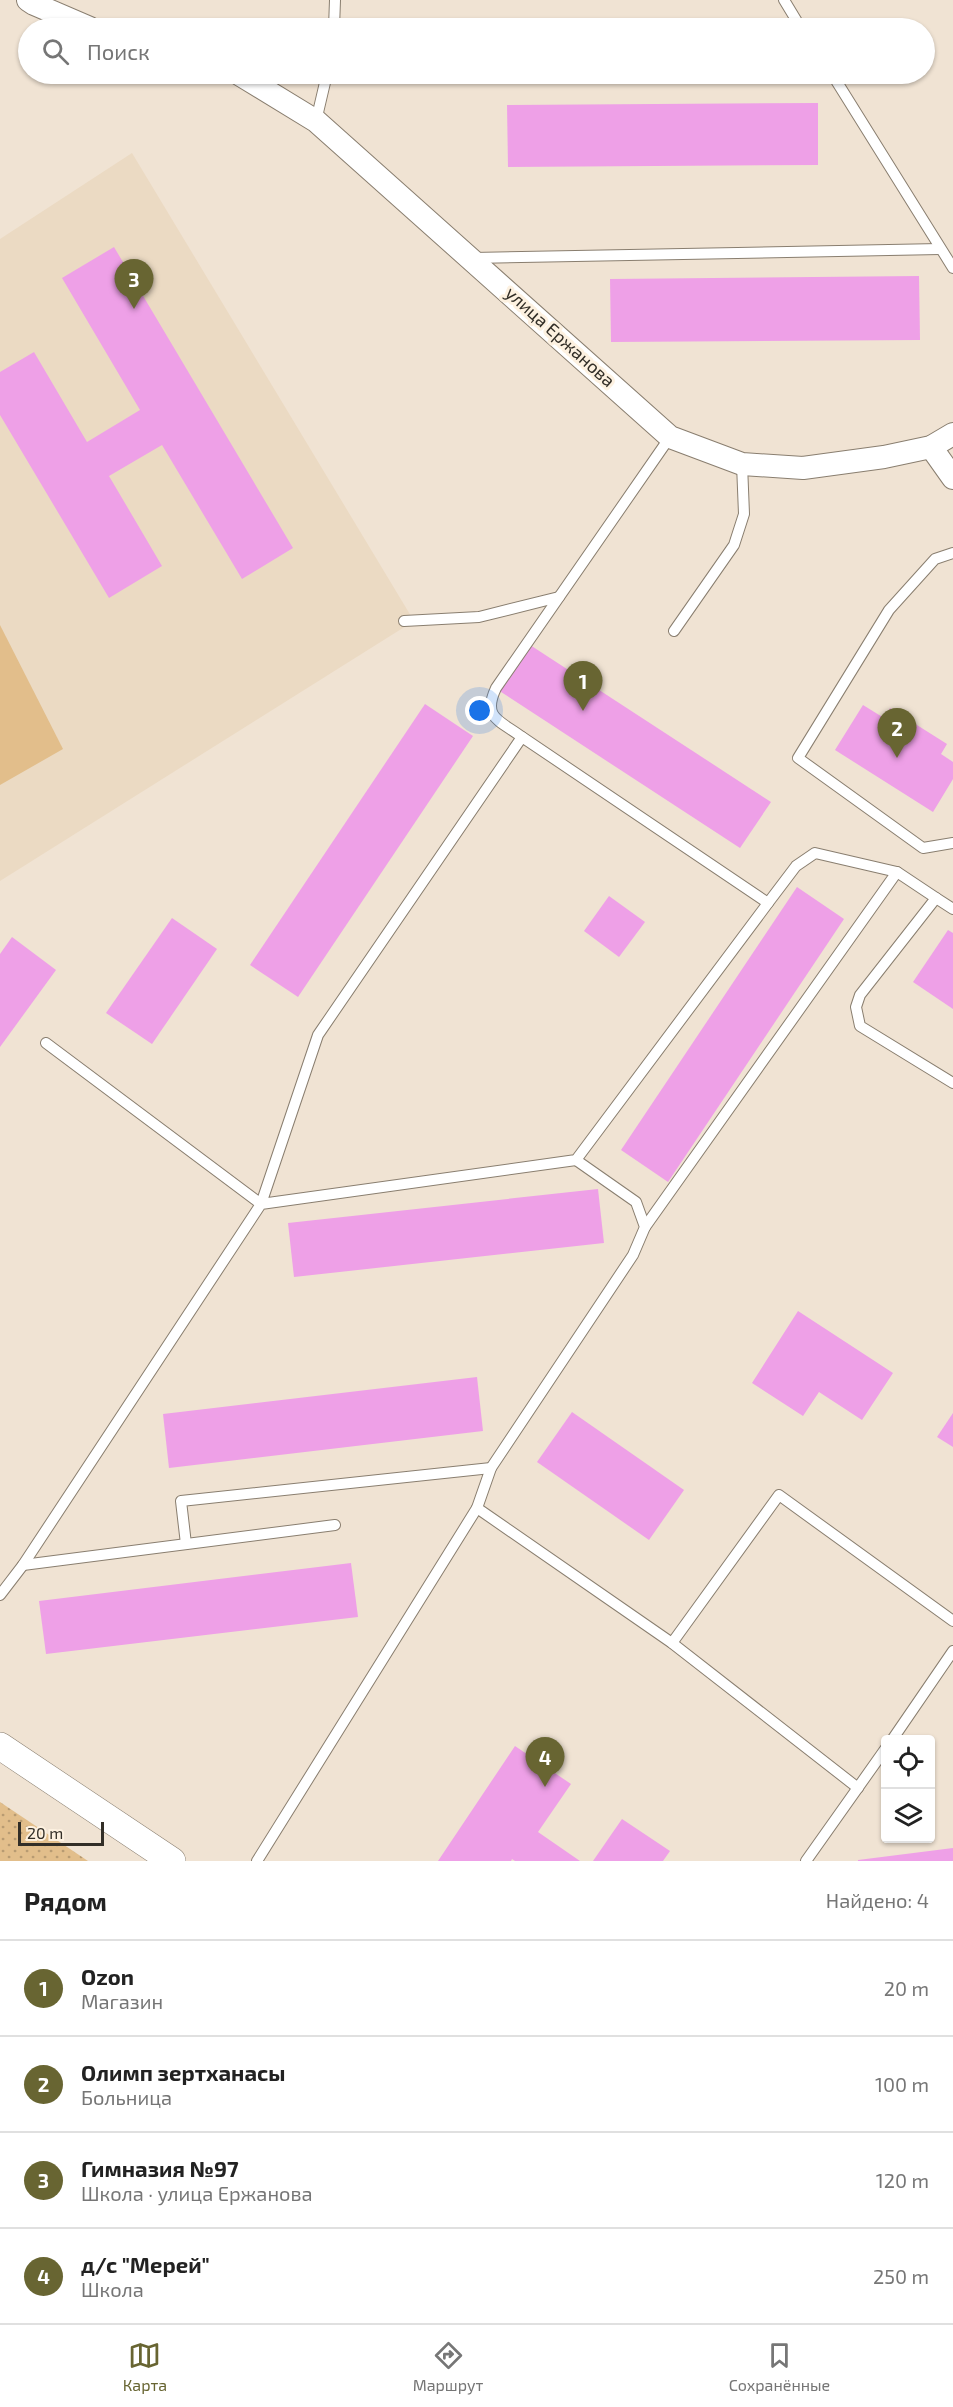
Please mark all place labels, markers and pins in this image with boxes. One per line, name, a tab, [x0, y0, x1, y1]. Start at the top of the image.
pin: 3	[114, 260, 154, 309]
pin: 1	[564, 662, 602, 711]
pin: 2	[878, 708, 916, 758]
pin: 4	[526, 1738, 564, 1787]

